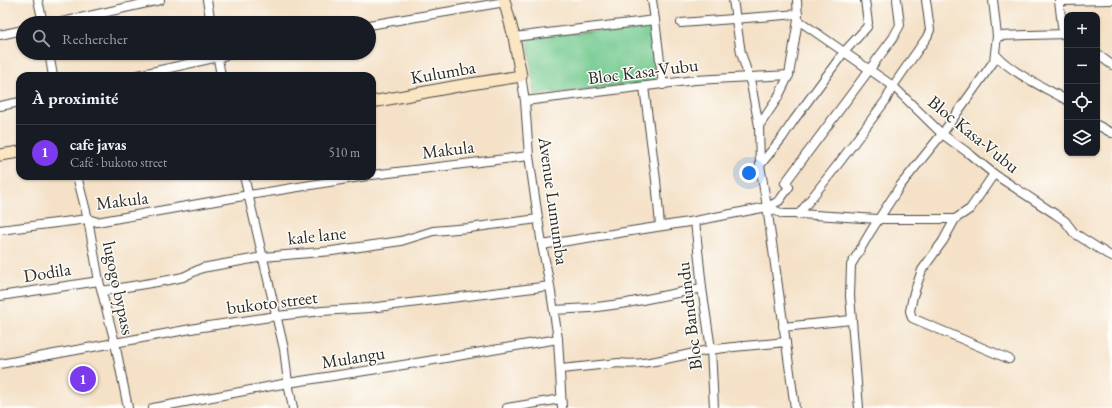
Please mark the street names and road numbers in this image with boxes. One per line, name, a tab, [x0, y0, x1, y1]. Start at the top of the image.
street label: Bloc Kasa-Vubu	[586, 53, 700, 89]
street label: Kulumba	[409, 55, 478, 89]
street label: Bloc Kasa-Vubu	[924, 90, 1025, 178]
street label: Makula	[421, 134, 476, 164]
street label: Avenue Lumumba	[534, 135, 574, 267]
street label: Makula	[95, 185, 150, 215]
street label: kale lane	[287, 221, 347, 249]
street label: lugogo bypass	[98, 239, 140, 337]
street label: Dodila	[22, 257, 73, 287]
street label: Bloc Bandundu	[671, 260, 707, 371]
street label: bukoto street	[225, 285, 319, 319]
street label: Mulangu	[320, 341, 387, 373]

